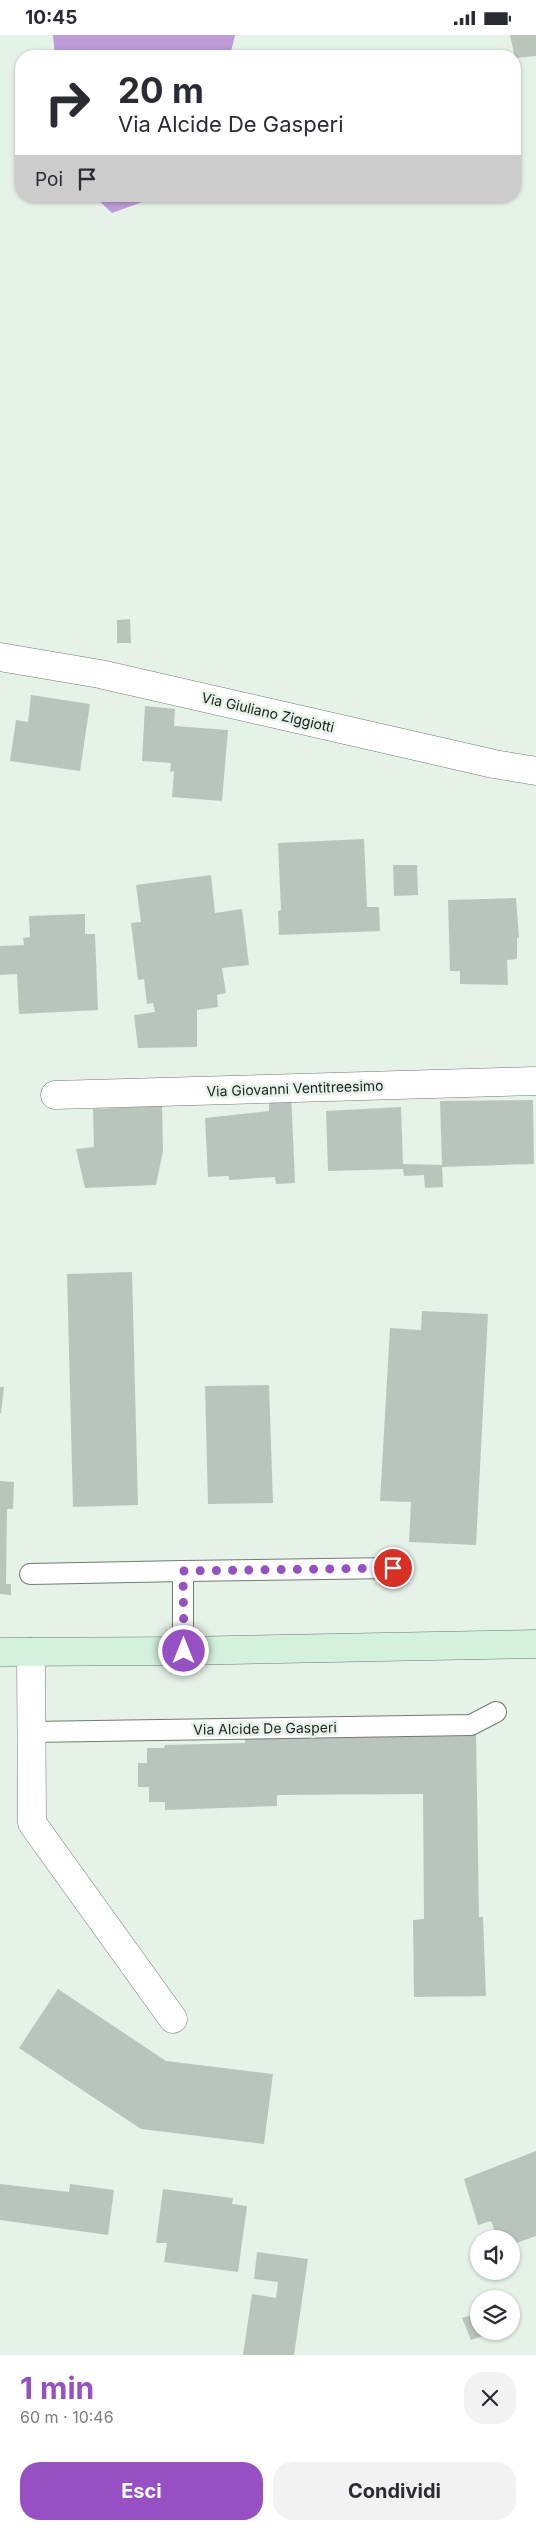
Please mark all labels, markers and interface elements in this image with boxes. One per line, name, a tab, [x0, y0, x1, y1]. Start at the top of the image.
text: 10:45	[25, 6, 77, 29]
text: 20 m	[118, 69, 204, 111]
icon: right	[35, 70, 100, 135]
text: Via Alcide De Gasperi	[118, 111, 343, 137]
icon: arrive	[73, 165, 101, 193]
text: Poi	[35, 168, 63, 191]
street label: Via Giuliano Ziggiotti	[200, 688, 336, 736]
street label: Via Giovanni Ventitreesimo	[206, 1076, 384, 1100]
pin	[372, 1547, 414, 1589]
icon: arrive	[379, 1554, 407, 1582]
position arrow	[157, 1624, 209, 1676]
street label: Via Alcide De Gasperi	[193, 1718, 337, 1738]
map controls	[470, 2230, 520, 2340]
button: sound	[470, 2230, 520, 2280]
button: layers	[470, 2290, 520, 2340]
text: 1 min	[20, 2370, 94, 2406]
button: close	[464, 2372, 516, 2424]
text: 60 m · 10:46	[20, 2407, 114, 2427]
button: Esci	[20, 2462, 263, 2520]
button: Condividi	[273, 2462, 516, 2520]

